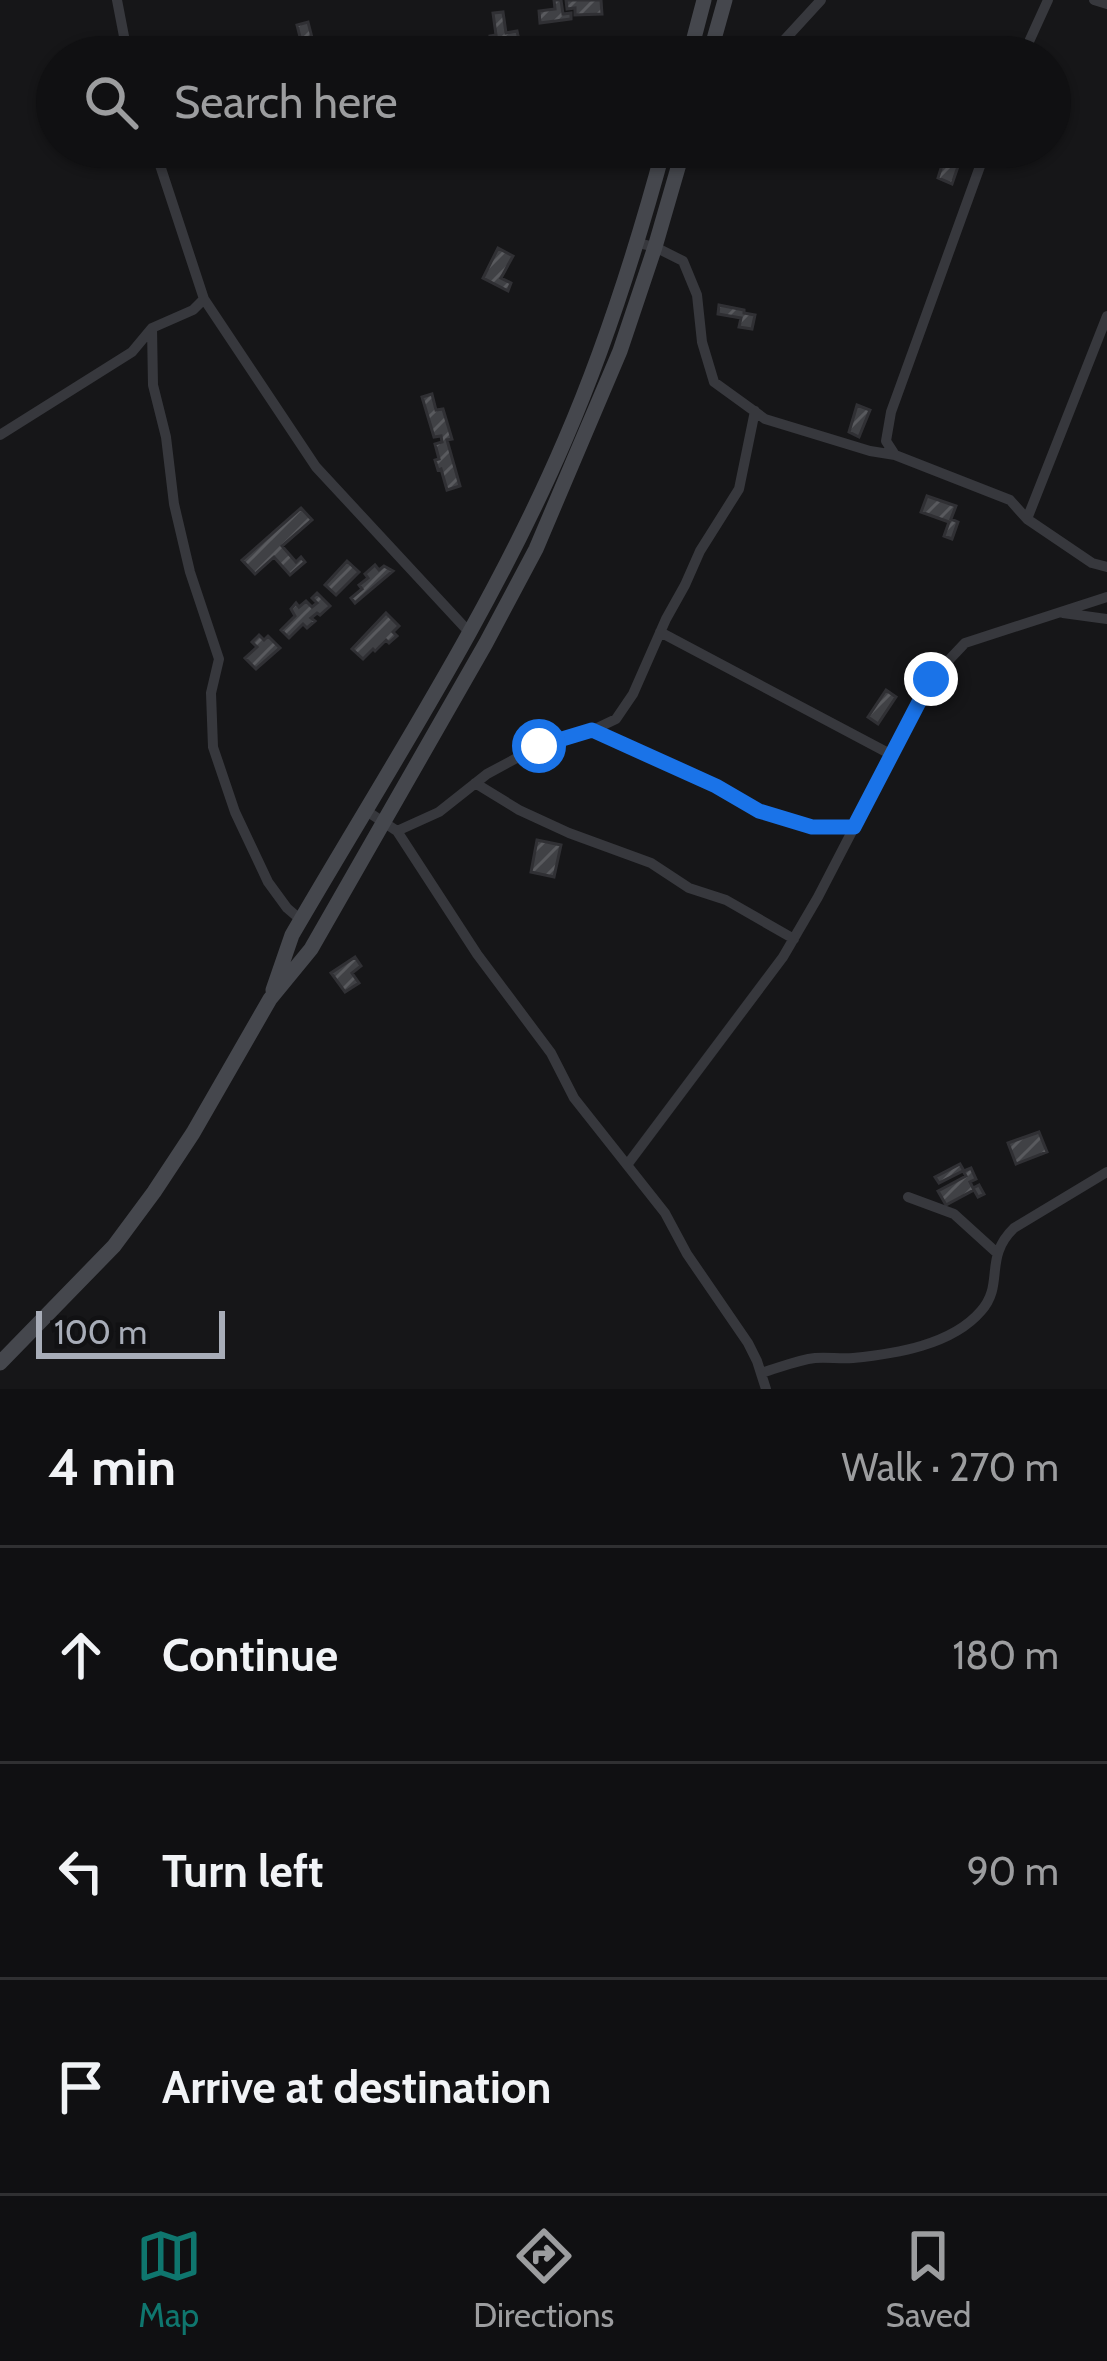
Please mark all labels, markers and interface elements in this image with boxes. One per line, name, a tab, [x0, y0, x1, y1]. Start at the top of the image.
search box	[36, 36, 1071, 168]
icon: search	[78, 69, 144, 135]
text: Search here	[174, 75, 398, 129]
route end	[904, 652, 958, 706]
route start	[512, 719, 566, 773]
scale bar	[36, 1305, 225, 1358]
text: 100 m	[54, 1312, 147, 1352]
text: 4 min	[48, 1436, 176, 1498]
text: Walk · 270 m	[842, 1443, 1059, 1491]
icon: ahead	[48, 1622, 114, 1688]
text: Continue	[162, 1628, 338, 1682]
text: 180 m	[952, 1631, 1059, 1679]
icon: left	[48, 1838, 114, 1904]
text: Turn left	[162, 1844, 324, 1898]
text: 90 m	[967, 1847, 1059, 1895]
icon: arrive	[48, 2054, 114, 2120]
text: Arrive at destination	[162, 2060, 551, 2114]
tab: Map	[136, 2223, 202, 2335]
tab: Directions	[473, 2223, 614, 2335]
tab: Saved	[886, 2223, 971, 2335]

